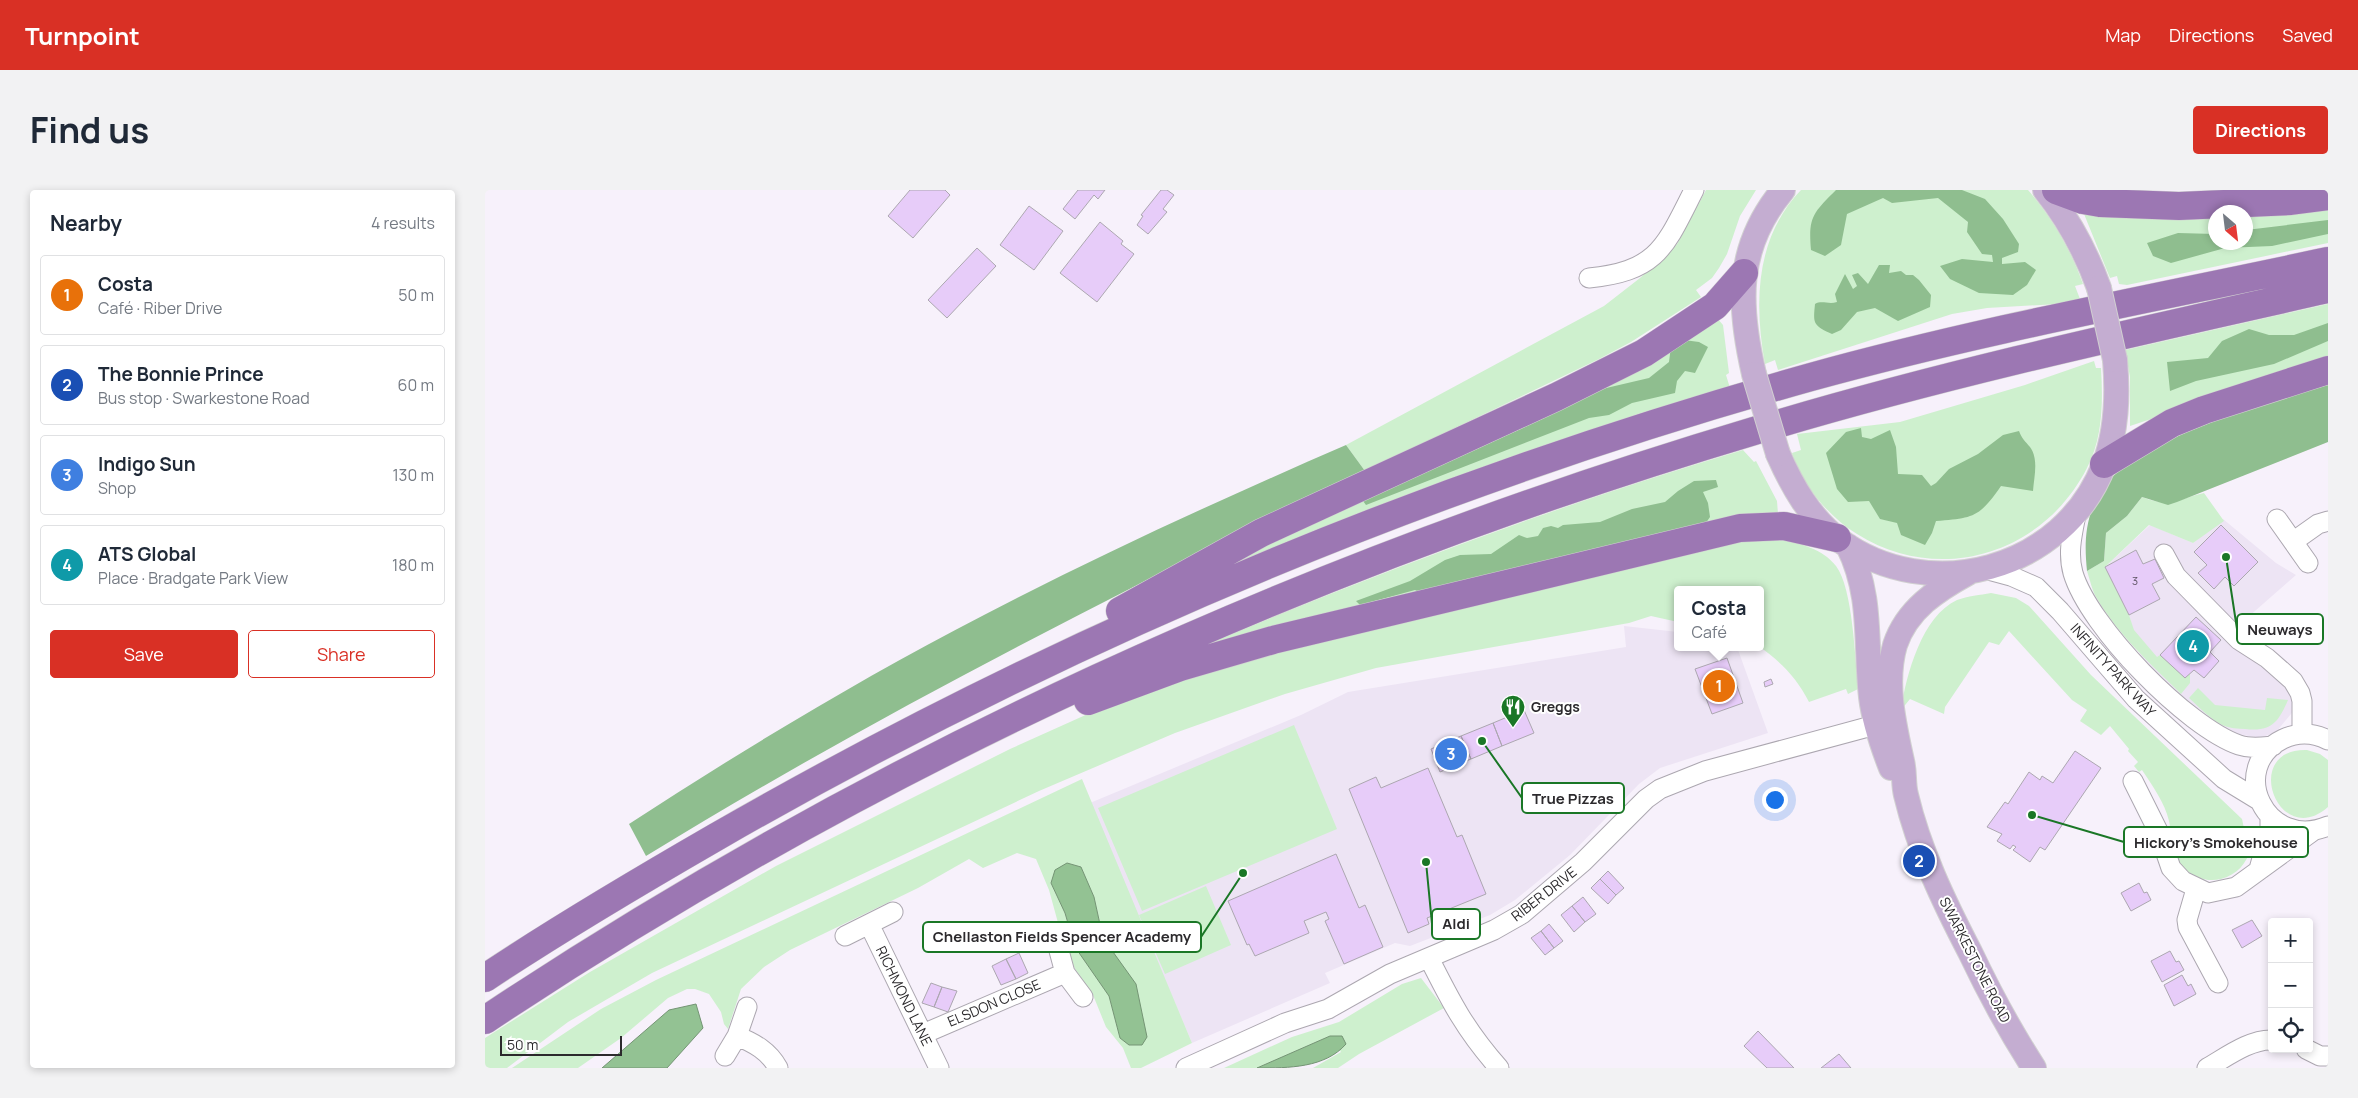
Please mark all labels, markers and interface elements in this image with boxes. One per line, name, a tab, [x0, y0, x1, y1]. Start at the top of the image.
text: Turnpoint	[25, 19, 140, 52]
text: Map	[2105, 23, 2141, 47]
text: Directions	[2169, 23, 2254, 47]
text: Saved	[2282, 23, 2333, 47]
text: Find us	[30, 106, 149, 154]
button: Directions	[2193, 106, 2328, 154]
north arrow	[2208, 205, 2253, 250]
text: Nearby	[50, 209, 122, 237]
text: 4 results	[371, 212, 435, 234]
text: Costa	[98, 271, 153, 297]
text: 1	[63, 284, 71, 306]
text: 50 m	[398, 284, 434, 306]
text: Café · Riber Drive	[98, 297, 222, 319]
text: The Bonnie Prince	[98, 361, 264, 387]
text: 2	[62, 374, 72, 396]
text: 60 m	[398, 374, 434, 396]
text: Bus stop · Swarkestone Road	[98, 387, 310, 409]
text: Indigo Sun	[98, 451, 196, 477]
text: 3	[62, 464, 72, 486]
text: 130 m	[392, 464, 434, 486]
text: Shop	[98, 477, 136, 499]
text: ATS Global	[98, 541, 196, 567]
text: 4	[62, 554, 72, 576]
text: 180 m	[392, 554, 434, 576]
text: Place · Bradgate Park View	[98, 567, 288, 589]
house number: 3	[2132, 573, 2138, 588]
popup	[1674, 586, 1764, 651]
text: Costa	[1692, 595, 1747, 621]
callout: Neuways	[2237, 614, 2323, 644]
street label: INFINITY PARK WAY	[2066, 619, 2160, 720]
text: Neuways	[2247, 619, 2313, 640]
text: Café	[1692, 621, 1727, 643]
pin: 4	[2177, 627, 2209, 665]
button: Save	[50, 630, 238, 678]
button: Share	[248, 630, 435, 678]
pin: 1	[1703, 667, 1735, 705]
restaurant icon: Greggs	[1500, 694, 1526, 728]
place label: Greggs	[1531, 697, 1580, 716]
pin: 3	[1435, 735, 1467, 773]
callout: True Pizzas	[1522, 783, 1624, 813]
your location	[1762, 787, 1788, 813]
text: True Pizzas	[1532, 788, 1614, 809]
callout: Hickory's Smokehouse	[2124, 827, 2308, 857]
text: Hickory's Smokehouse	[2134, 832, 2298, 853]
pin: 2	[1903, 842, 1935, 880]
street label: RIBER DRIVE	[1507, 862, 1580, 925]
street label: SWARKESTONE ROAD	[1936, 894, 2015, 1026]
callout: Aldi	[1432, 909, 1480, 939]
text: Aldi	[1442, 913, 1470, 934]
map controls	[2268, 918, 2313, 1053]
button: +	[2268, 918, 2313, 963]
callout: Chellaston Fields Spencer Academy	[923, 922, 1201, 952]
text: Chellaston Fields Spencer Academy	[933, 926, 1192, 947]
street label: RICHMOND LANE	[872, 943, 937, 1049]
button: −	[2268, 963, 2313, 1008]
street label: ELSDON CLOSE	[944, 974, 1043, 1031]
button: locate	[2268, 1008, 2313, 1053]
scale bar	[500, 1033, 623, 1056]
text: 50 m	[507, 1035, 538, 1054]

